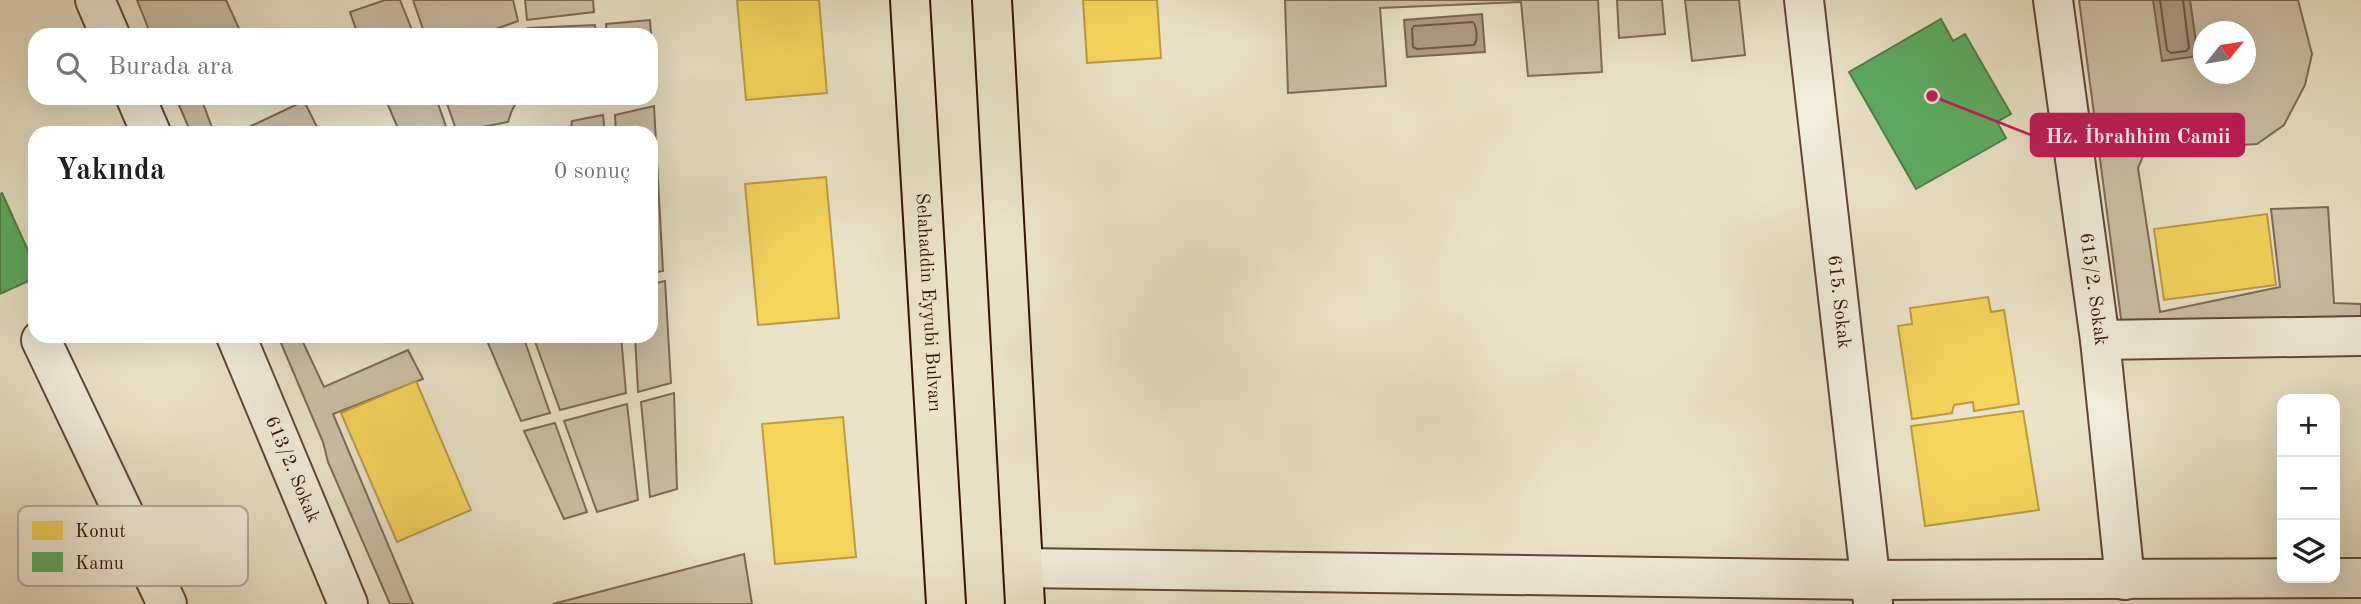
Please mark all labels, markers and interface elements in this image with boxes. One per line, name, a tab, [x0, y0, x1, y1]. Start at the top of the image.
north arrow	[2193, 21, 2256, 84]
search box	[28, 28, 658, 105]
icon: search	[52, 48, 90, 86]
text: Burada ara	[108, 54, 233, 80]
callout: Hz. İbrahhim Camii	[2031, 114, 2244, 156]
text: Hz. İbrahhim Camii	[2045, 124, 2231, 148]
text: Yakında	[56, 156, 165, 186]
text: 0 sonuç	[554, 160, 630, 183]
street label: Selahaddin Eyyubi Bulvarı	[912, 192, 944, 412]
street label: 615/2. Sokak	[2076, 232, 2110, 347]
street label: 615. Sokak	[1824, 254, 1853, 350]
map controls	[2277, 394, 2340, 583]
button: +	[2277, 394, 2340, 457]
street label: 613/2. Sokak	[261, 414, 323, 526]
button: −	[2277, 457, 2340, 520]
legend	[18, 506, 248, 586]
button: layers	[2277, 520, 2340, 583]
text: Konut	[75, 523, 126, 542]
text: Kamu	[75, 555, 124, 574]

